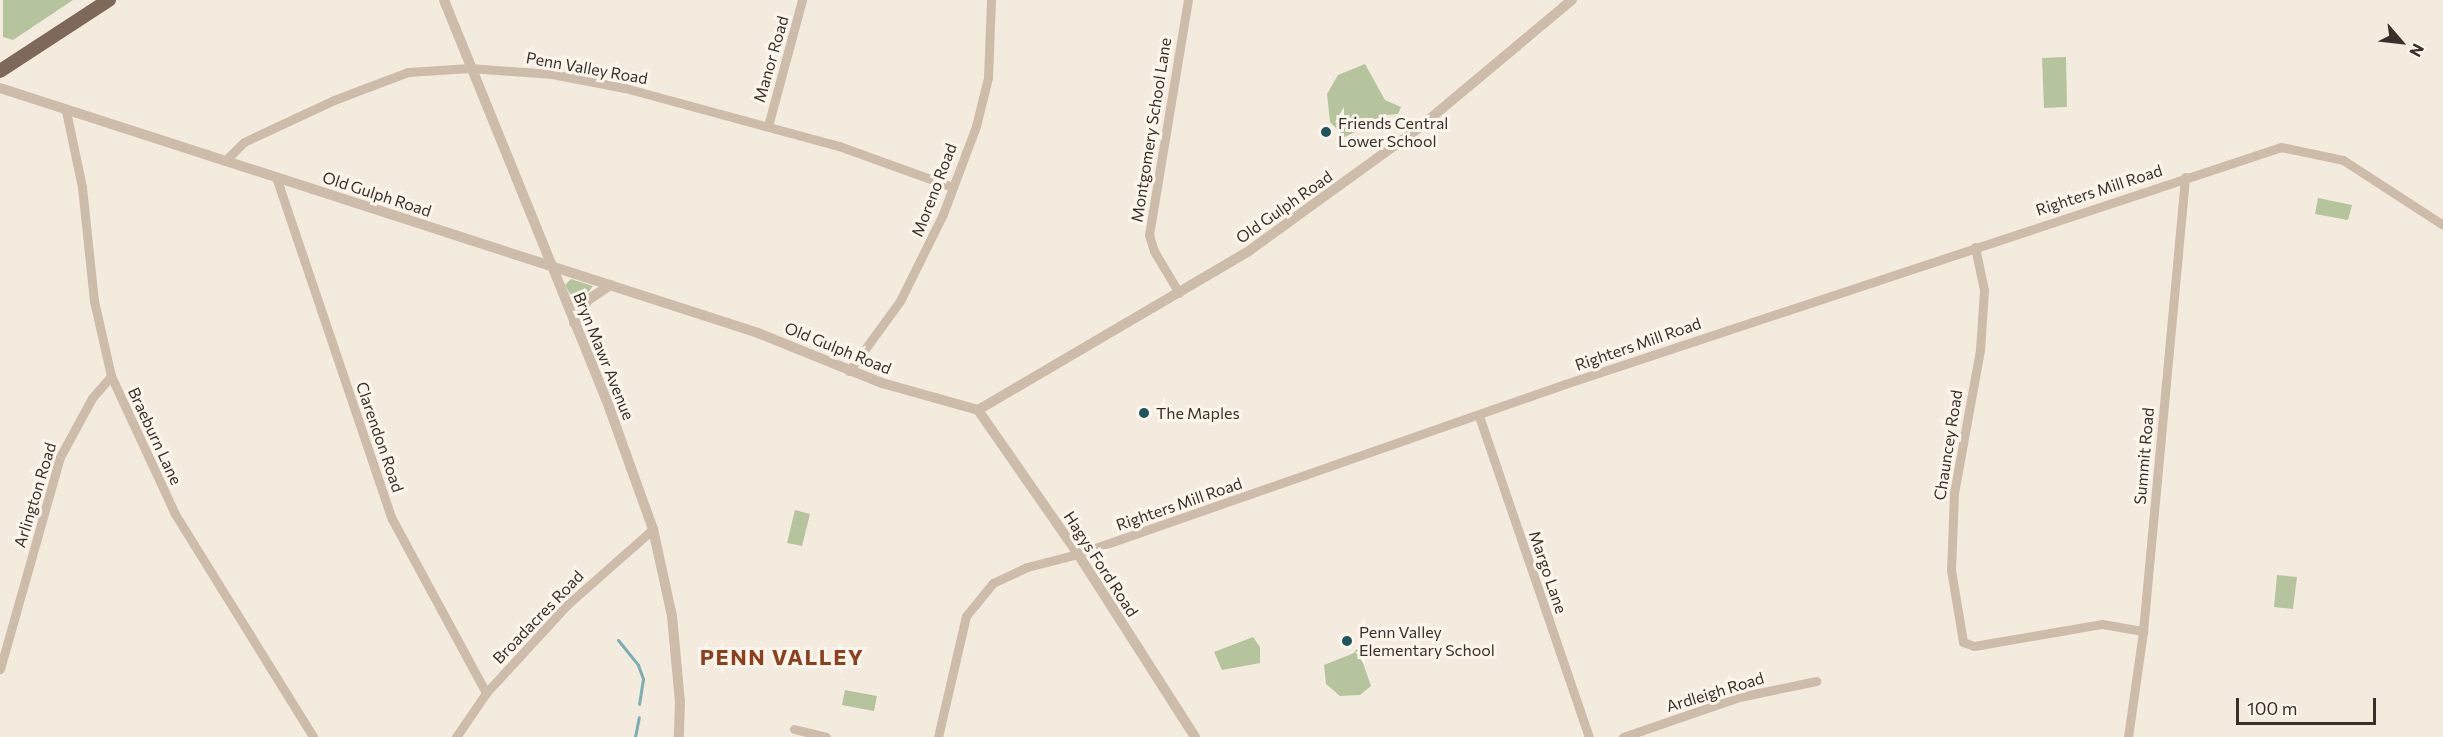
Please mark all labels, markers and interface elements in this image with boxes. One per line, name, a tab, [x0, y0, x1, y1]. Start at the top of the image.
north arrow	[2371, 12, 2431, 72]
street label: Manor Road	[749, 14, 793, 104]
street label: Montgomery School Lane	[1127, 36, 1175, 224]
text: N	[2406, 41, 2429, 60]
street label: Penn Valley Road	[525, 48, 649, 88]
place label: Friends Central Lower School	[1338, 113, 1448, 151]
marker: Friends Central Lower School	[1319, 125, 1333, 139]
street label: Moreno Road	[907, 141, 961, 239]
street label: Righters Mill Road	[2033, 160, 2165, 220]
street label: Old Gulph Road	[320, 167, 434, 221]
street label: Old Gulph Road	[1232, 167, 1336, 247]
street label: Bryn Mawr Avenue	[570, 289, 638, 423]
street label: Righters Mill Road	[1572, 313, 1704, 375]
street label: Old Gulph Road	[782, 318, 894, 378]
street label: Clarendon Road	[352, 379, 408, 495]
street label: Braeburn Lane	[124, 384, 186, 488]
street label: Chauncey Road	[1930, 388, 1966, 502]
place label: The Maples	[1156, 403, 1240, 423]
marker: The Maples	[1137, 406, 1151, 420]
street label: Summit Road	[2130, 407, 2158, 505]
street label: Arlington Road	[10, 440, 60, 550]
street label: Righters Mill Road	[1113, 473, 1245, 535]
street label: Hagys Ford Road	[1060, 508, 1142, 620]
street label: Margo Lane	[1525, 528, 1571, 616]
street label: Broadacres Road	[489, 566, 587, 668]
place label: Penn Valley Elementary School	[1359, 622, 1495, 660]
marker: Penn Valley Elementary School	[1340, 634, 1354, 648]
district label: PENN VALLEY	[700, 644, 864, 670]
street label: Ardleigh Road	[1664, 668, 1766, 716]
scale bar	[2239, 686, 2378, 724]
text: 100 m	[2247, 697, 2297, 719]

